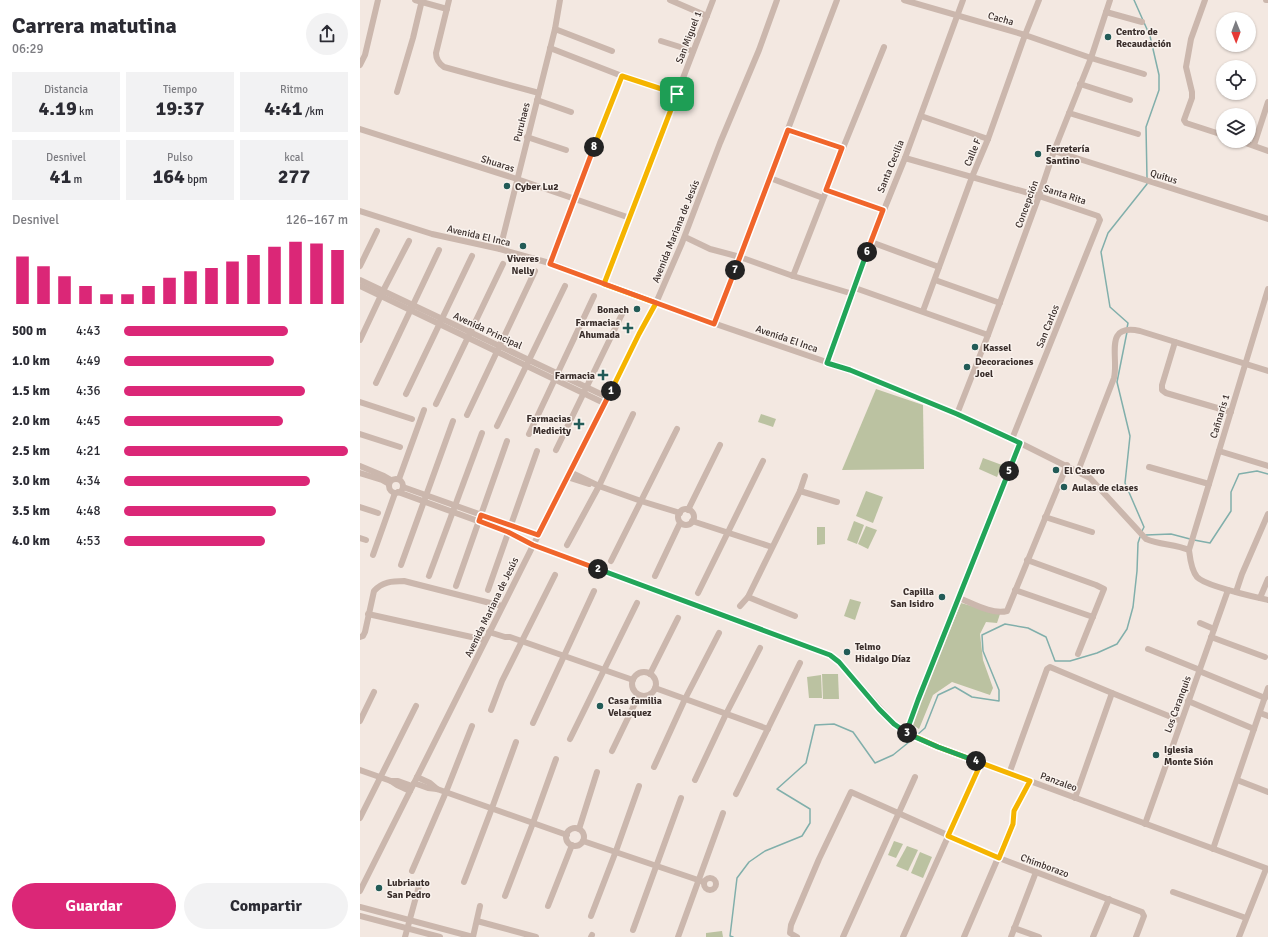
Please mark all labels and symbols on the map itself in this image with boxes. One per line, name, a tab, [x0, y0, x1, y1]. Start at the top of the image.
street label: San Miguel 1	[673, 9, 704, 65]
street label: Cacha	[986, 10, 1015, 28]
north arrow	[1216, 12, 1256, 52]
place label: Centro de Recaudación	[1116, 26, 1172, 50]
marker: Centro de Recaudación	[1103, 32, 1113, 42]
pin	[660, 77, 694, 111]
street label: Puruhaes	[511, 101, 533, 143]
pin: 8	[584, 137, 604, 157]
street label: Calle F	[962, 137, 984, 168]
street label: Santa Cecilia	[875, 138, 907, 195]
place label: Ferretería Santino	[1046, 143, 1090, 167]
marker: Ferretería Santino	[1033, 149, 1043, 159]
street label: Shuaras	[479, 153, 517, 175]
street label: Quitus	[1149, 167, 1179, 187]
street label: Avenida Mariana de Jesús	[650, 178, 702, 285]
street label: Concepción	[1013, 179, 1041, 230]
marker: Cyber Lu2	[502, 181, 512, 191]
place label: Cyber Lu2	[515, 181, 559, 193]
street label: Santa Rita	[1042, 182, 1088, 207]
street label: Avenida El Inca	[446, 223, 512, 249]
marker: Viveres Nelly	[518, 241, 528, 251]
pin: 6	[857, 242, 877, 262]
place label: Viveres Nelly	[507, 253, 539, 277]
pin: 7	[725, 260, 745, 280]
street label: San Carlos	[1034, 303, 1062, 350]
place label: Bonach	[597, 304, 630, 316]
marker: Bonach	[632, 304, 642, 314]
street label: Avenida Principal	[451, 310, 524, 352]
place label: Farmacias Ahumada	[575, 317, 621, 341]
marker: Farmacias Ahumada	[623, 323, 633, 333]
street label: Avenida El Inca	[754, 323, 819, 355]
marker: Kassel	[970, 342, 980, 352]
place label: Kassel	[983, 342, 1011, 354]
place label: Decoraciones Joel	[975, 356, 1034, 380]
marker: Decoraciones Joel	[962, 362, 972, 372]
place label: Farmacia	[555, 370, 595, 382]
marker: Farmacia	[598, 370, 608, 380]
pin: 1	[601, 381, 621, 401]
street label: Cañnaris 1	[1208, 393, 1232, 440]
place label: Farmacias Medicity	[526, 413, 572, 437]
marker: Farmacias Medicity	[574, 419, 584, 429]
pin: 5	[999, 461, 1019, 481]
marker: El Casero	[1051, 465, 1061, 475]
place label: El Casero	[1064, 465, 1105, 477]
marker: Aulas de clases	[1059, 482, 1069, 492]
place label: Aulas de clases	[1072, 482, 1139, 494]
street label: Avenida Mariana de Jesús	[462, 555, 522, 659]
pin: 2	[588, 559, 608, 579]
place label: Capilla San Isidro	[891, 586, 934, 610]
marker: Capilla San Isidro	[937, 592, 947, 602]
place label: Telmo Hidalgo Díaz	[855, 641, 911, 665]
marker: Telmo Hidalgo Díaz	[842, 647, 852, 657]
street label: Los Caranquis	[1162, 674, 1194, 734]
place label: Casa familia Velasquez	[608, 695, 662, 719]
marker: Casa familia Velasquez	[595, 701, 605, 711]
pin: 3	[897, 723, 917, 743]
place label: Iglesia Monte Sión	[1164, 744, 1214, 768]
marker: Iglesia Monte Sión	[1151, 750, 1161, 760]
pin: 4	[966, 751, 986, 771]
street label: Panzaleo	[1038, 770, 1079, 794]
street label: Chimborazo	[1019, 852, 1071, 880]
place label: Lubriauto San Pedro	[387, 877, 430, 901]
marker: Lubriauto San Pedro	[374, 883, 384, 893]

